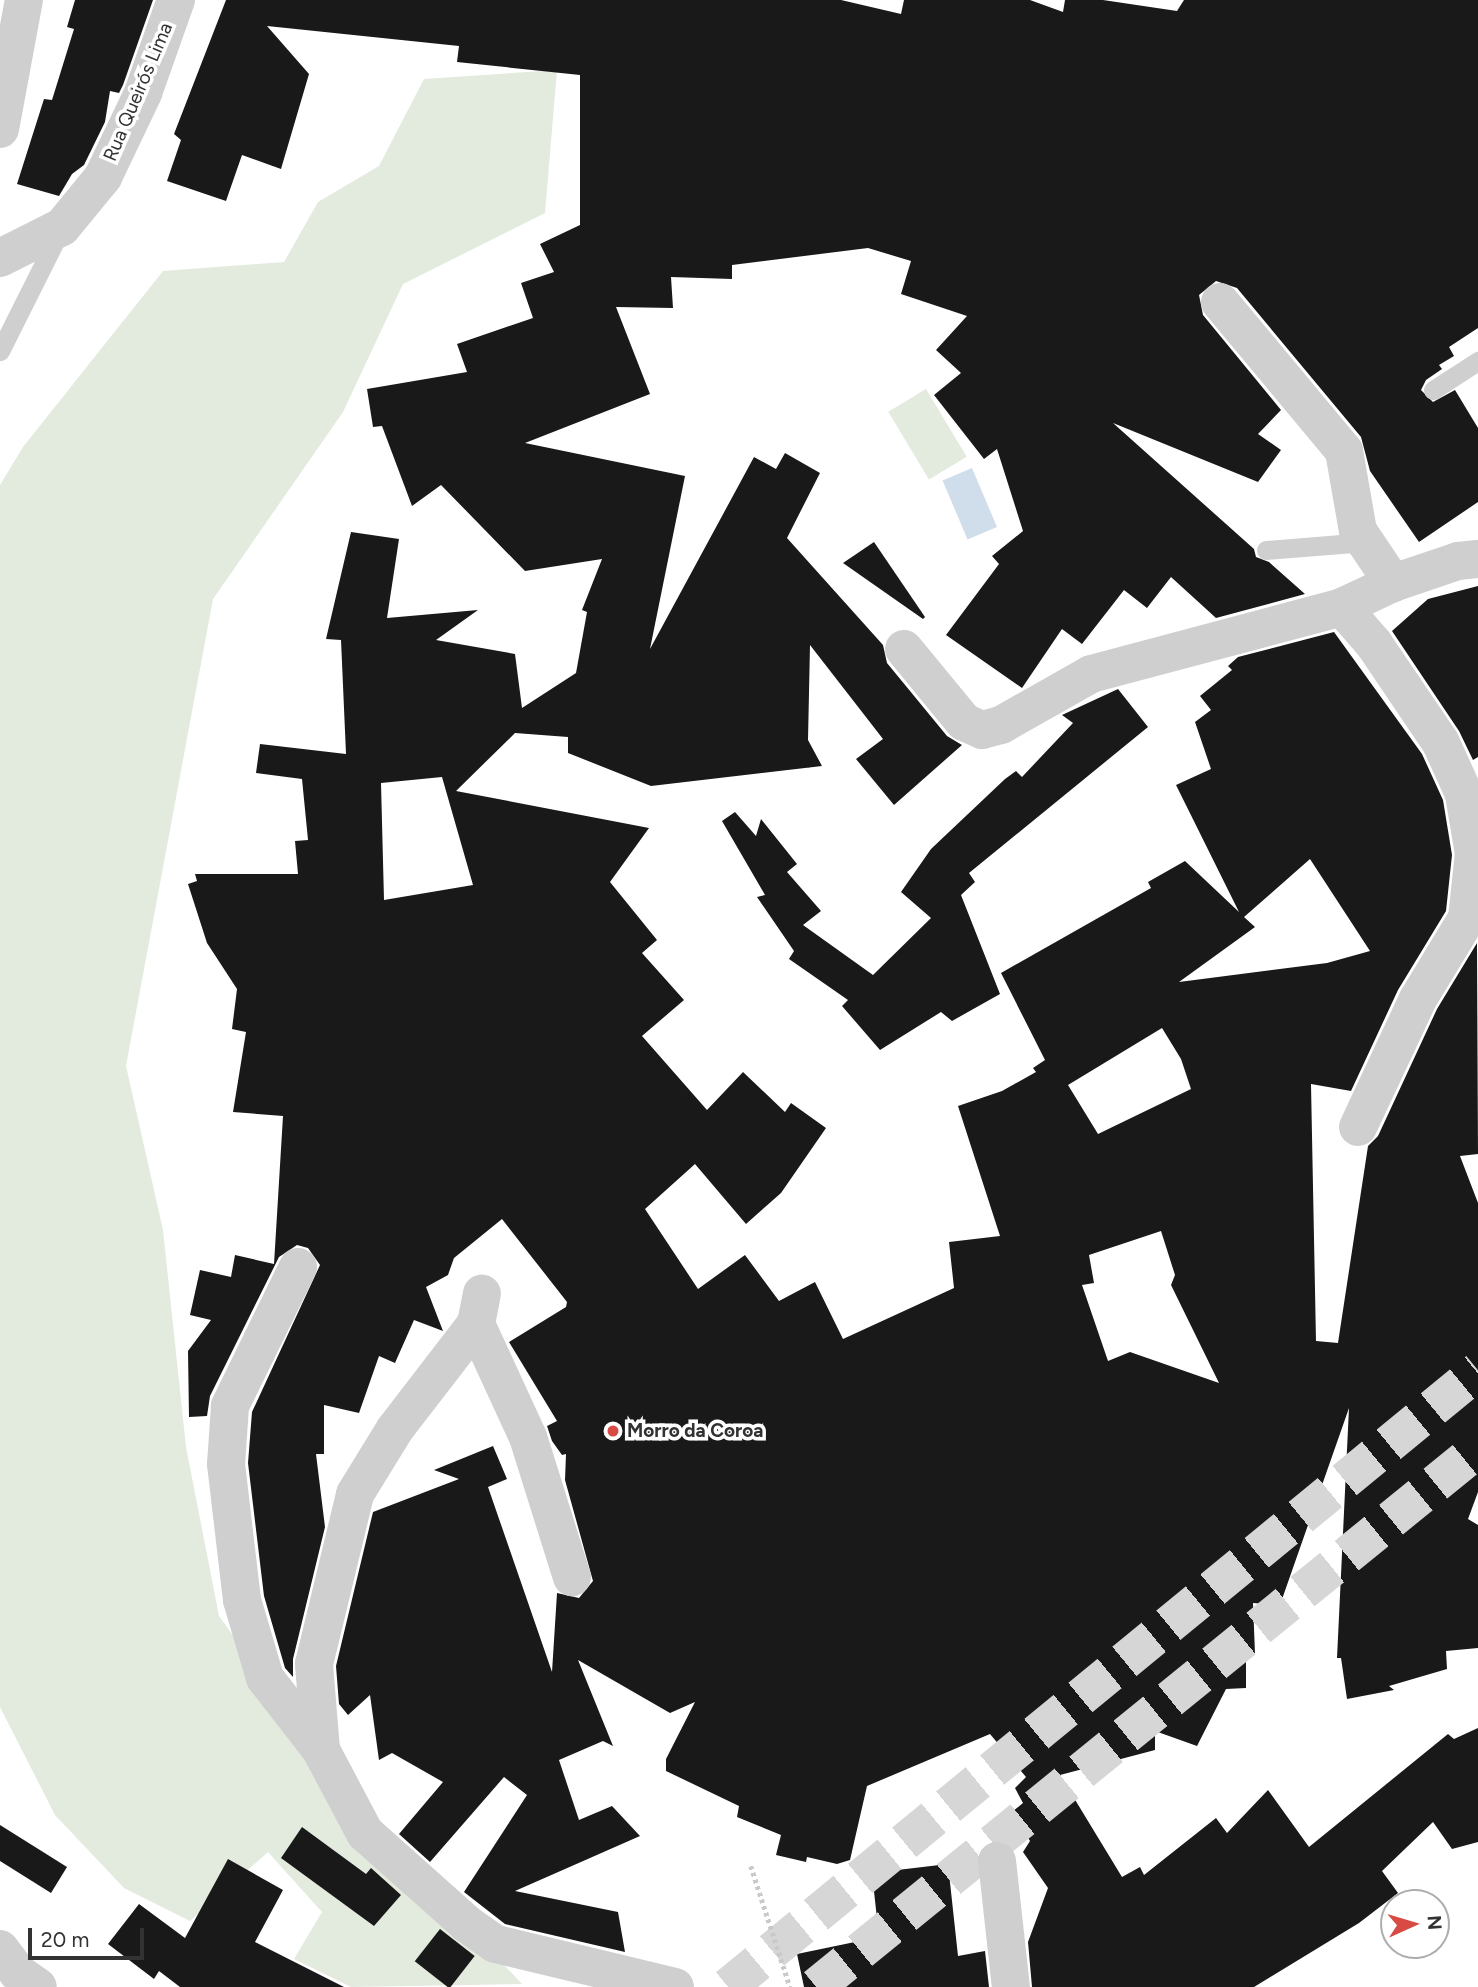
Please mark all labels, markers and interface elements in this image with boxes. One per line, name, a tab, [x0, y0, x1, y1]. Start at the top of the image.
street label: Rua Queirós Lima	[99, 19, 177, 165]
place label: Morro da Coroa	[627, 1420, 763, 1442]
marker: Morro da Coroa	[605, 1423, 621, 1439]
north arrow	[1380, 1889, 1450, 1959]
scale bar	[32, 1913, 147, 1957]
text: N	[1422, 1915, 1446, 1931]
text: 20 m	[41, 1927, 89, 1952]

